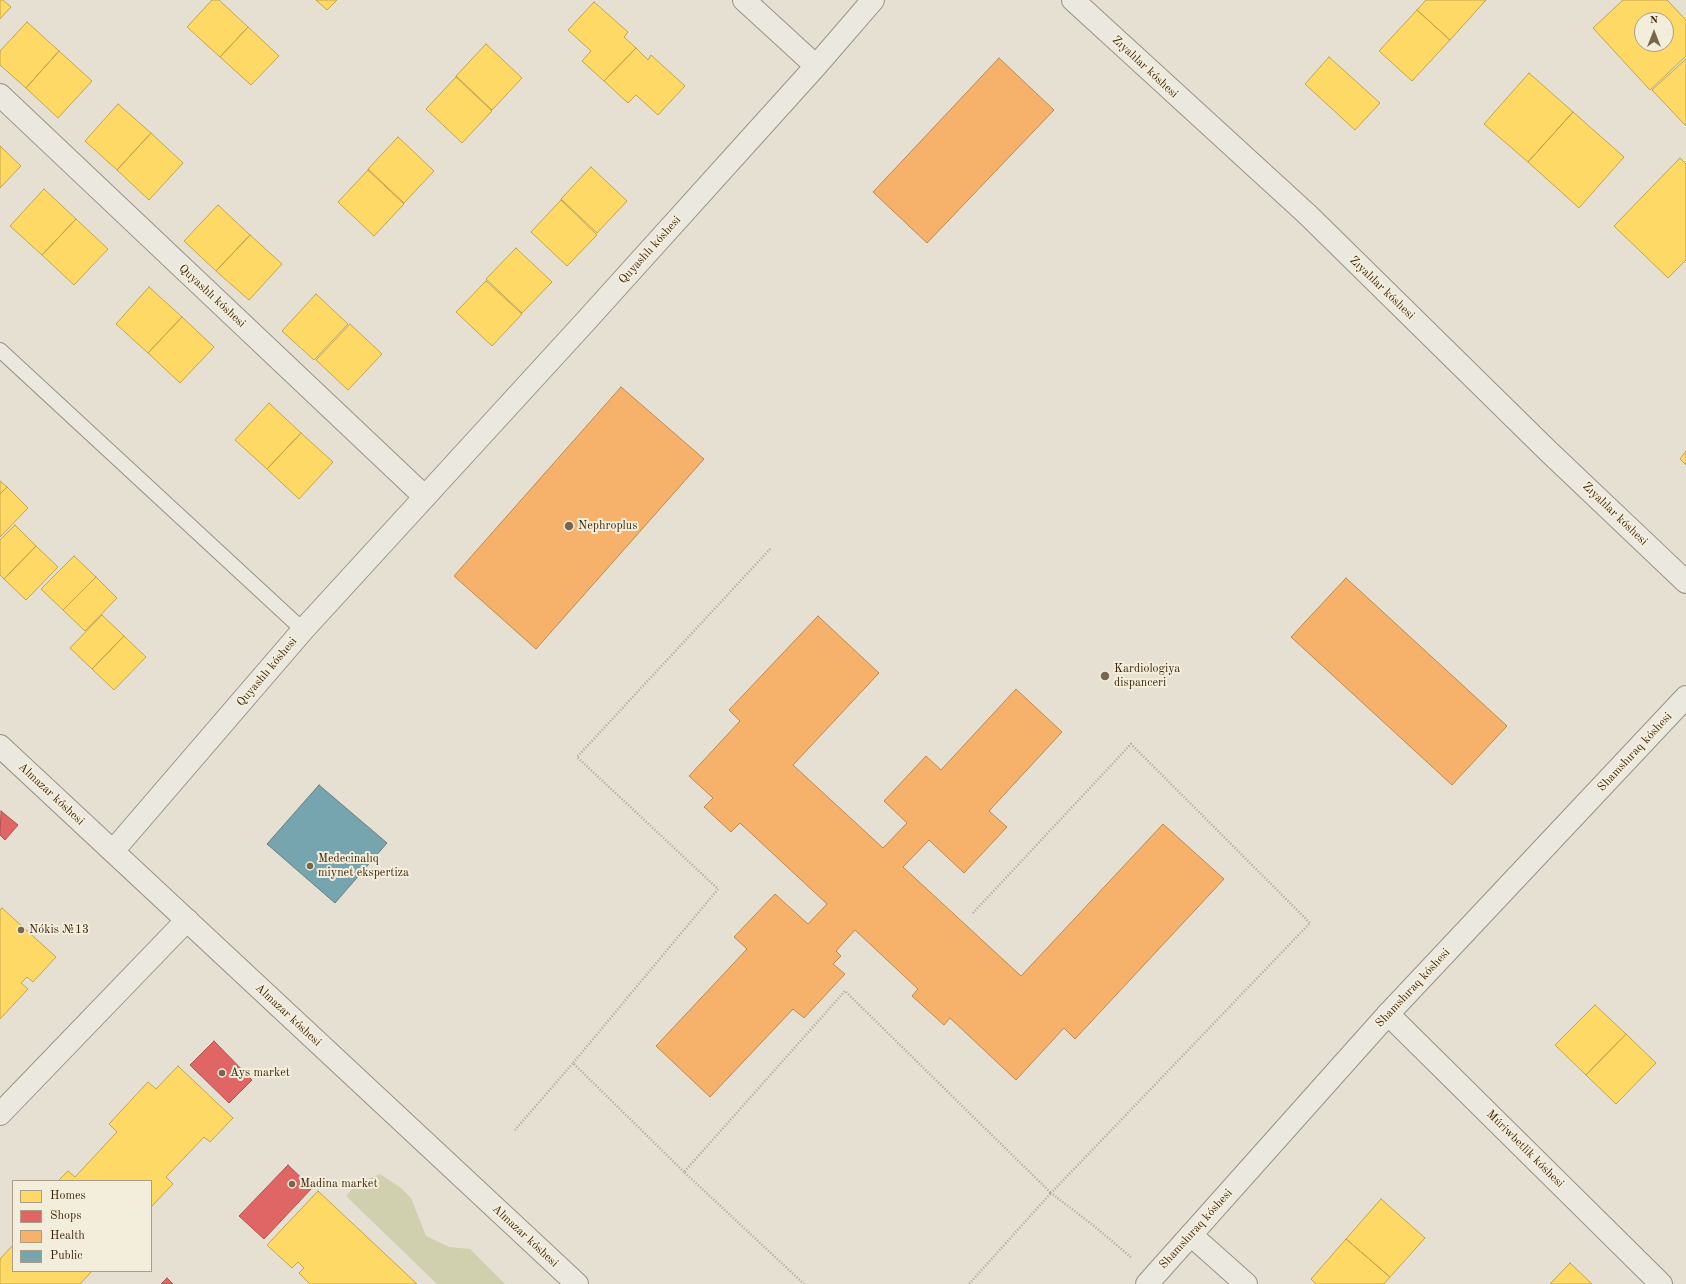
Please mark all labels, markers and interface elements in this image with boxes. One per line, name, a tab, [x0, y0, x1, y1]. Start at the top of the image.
north arrow	[1634, 12, 1674, 52]
text: N	[1650, 15, 1658, 26]
street label: Zıyalılar kóshesi	[1109, 33, 1181, 101]
street label: Quyashlı kóshesi	[616, 213, 684, 287]
street label: Zıyalılar kóshesi	[1347, 253, 1417, 323]
street label: Quyashlı kóshesi	[176, 261, 248, 331]
street label: Zıyalılar kóshesi	[1580, 479, 1650, 549]
place label: Nephroplus	[578, 519, 637, 533]
marker: Nephroplus	[563, 520, 575, 532]
street label: Quyashlı kóshesi	[234, 634, 300, 710]
place label: Kardiologiya dispanceri	[1114, 662, 1180, 690]
marker: Kardiologiya dispanceri	[1099, 670, 1111, 682]
street label: Shamshıraq kóshesi	[1595, 710, 1675, 794]
street label: Almazar kóshesi	[15, 760, 87, 828]
place label: Medecinalıq miynet ekspertiza	[318, 852, 409, 880]
marker: Medecinalıq miynet ekspertiza	[305, 861, 315, 871]
place label: Nókis №13	[29, 923, 89, 937]
marker: Nókis №13	[16, 925, 26, 935]
street label: Shamshıraq kóshesi	[1373, 946, 1453, 1030]
street label: Almazar kóshesi	[252, 981, 324, 1049]
place label: Ays market	[230, 1066, 290, 1080]
marker: Ays market	[217, 1068, 227, 1078]
street label: Múriwbetlik kóshesi	[1483, 1107, 1567, 1191]
place label: Madina market	[300, 1177, 378, 1191]
marker: Madina market	[287, 1179, 297, 1189]
legend	[12, 1180, 152, 1272]
street label: Shamshıraq kóshesi	[1156, 1186, 1236, 1272]
text: Homes	[50, 1190, 86, 1202]
street label: Almazar kóshesi	[489, 1202, 561, 1270]
text: Shops	[50, 1210, 81, 1222]
text: Health	[50, 1230, 85, 1242]
text: Public	[50, 1250, 82, 1262]

